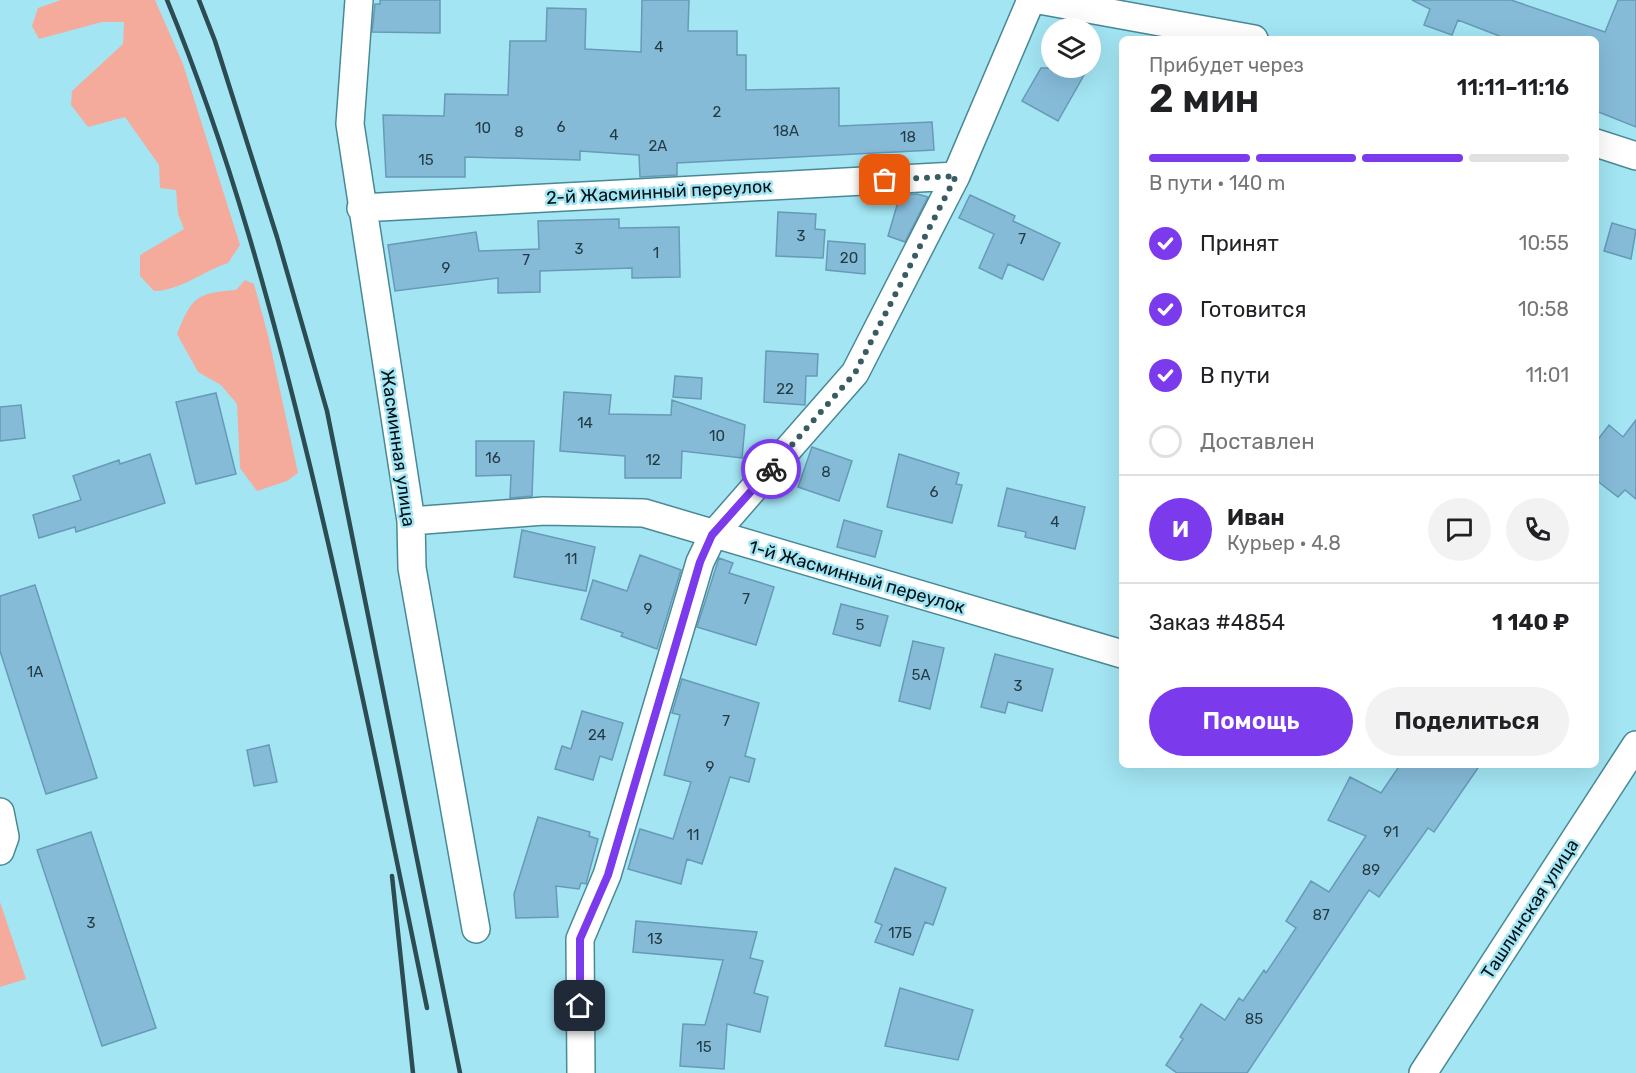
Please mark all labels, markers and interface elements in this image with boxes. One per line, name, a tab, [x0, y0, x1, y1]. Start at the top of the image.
map controls	[1041, 18, 1101, 78]
button: layers	[1041, 18, 1101, 78]
house number: 4	[654, 38, 664, 56]
text: Прибудет через	[1149, 53, 1304, 77]
text: 11:11–11:16	[1457, 74, 1569, 101]
text: 2 мин	[1149, 76, 1259, 122]
house number: 2	[713, 103, 722, 121]
house number: 6	[556, 118, 566, 136]
house number: 10	[475, 119, 491, 137]
house number: 18А	[773, 122, 799, 140]
house number: 8	[514, 123, 524, 141]
house number: 4	[609, 126, 619, 144]
house number: 18	[900, 128, 916, 146]
house number: 2А	[649, 137, 667, 155]
house number: 15	[418, 151, 434, 169]
pin	[859, 154, 910, 205]
icon: bag	[868, 163, 901, 196]
text: В пути · 140 m	[1149, 171, 1285, 195]
street label: 2-й Жасминный переулок	[546, 175, 773, 209]
house number: 3	[796, 227, 806, 245]
icon: check	[1149, 227, 1182, 260]
house number: 7	[1018, 230, 1026, 248]
text: Принят	[1200, 230, 1279, 257]
text: 10:55	[1519, 231, 1569, 255]
house number: 3	[574, 240, 584, 258]
house number: 1	[653, 244, 659, 262]
house number: 20	[840, 249, 858, 267]
house number: 7	[522, 251, 530, 269]
house number: 9	[442, 259, 451, 277]
icon: check	[1149, 293, 1182, 326]
text: Готовится	[1200, 296, 1306, 323]
text: 10:58	[1518, 297, 1569, 321]
icon: check	[1149, 359, 1182, 392]
text: В пути	[1200, 362, 1270, 389]
text: 11:01	[1526, 363, 1569, 387]
street label: Жасминная улица	[376, 368, 420, 528]
house number: 22	[776, 380, 794, 398]
house number: 14	[577, 414, 593, 432]
house number: 10	[709, 427, 725, 445]
text: Доставлен	[1200, 428, 1315, 455]
courier	[741, 439, 801, 499]
house number: 16	[485, 449, 501, 467]
house number: 12	[645, 451, 661, 469]
icon: bike	[755, 453, 788, 486]
house number: 8	[821, 463, 831, 481]
house number: 6	[929, 483, 939, 501]
button: chat	[1428, 498, 1491, 561]
button: phone	[1506, 498, 1569, 561]
text: Иван	[1227, 504, 1285, 531]
house number: 4	[1050, 513, 1060, 531]
text: И	[1172, 516, 1189, 543]
text: Курьер · 4.8	[1227, 531, 1341, 555]
street label: 1-й Жасминный переулок	[746, 536, 968, 618]
house number: 11	[565, 550, 577, 568]
house number: 7	[742, 590, 750, 608]
house number: 9	[644, 600, 653, 618]
text: Заказ #4854	[1149, 609, 1285, 636]
text: 1 140 ₽	[1492, 609, 1569, 636]
house number: 5	[856, 616, 865, 634]
house number: 1А	[27, 663, 43, 681]
house number: 5А	[912, 666, 930, 684]
house number: 3	[1013, 677, 1023, 695]
button: Помощь	[1149, 687, 1353, 756]
button: Поделиться	[1365, 687, 1569, 756]
house number: 7	[722, 712, 730, 730]
house number: 24	[588, 726, 606, 744]
house number: 9	[706, 758, 715, 776]
house number: 91	[1383, 823, 1399, 841]
house number: 11	[687, 826, 699, 844]
street label: Ташлинская улица	[1477, 835, 1583, 983]
house number: 89	[1362, 861, 1380, 879]
house number: 87	[1312, 906, 1330, 924]
house number: 3	[86, 914, 96, 932]
house number: 17Б	[888, 924, 912, 942]
house number: 13	[647, 930, 663, 948]
pin	[554, 980, 605, 1031]
icon: home	[563, 989, 596, 1022]
house number: 85	[1245, 1010, 1263, 1028]
house number: 15	[696, 1038, 712, 1056]

